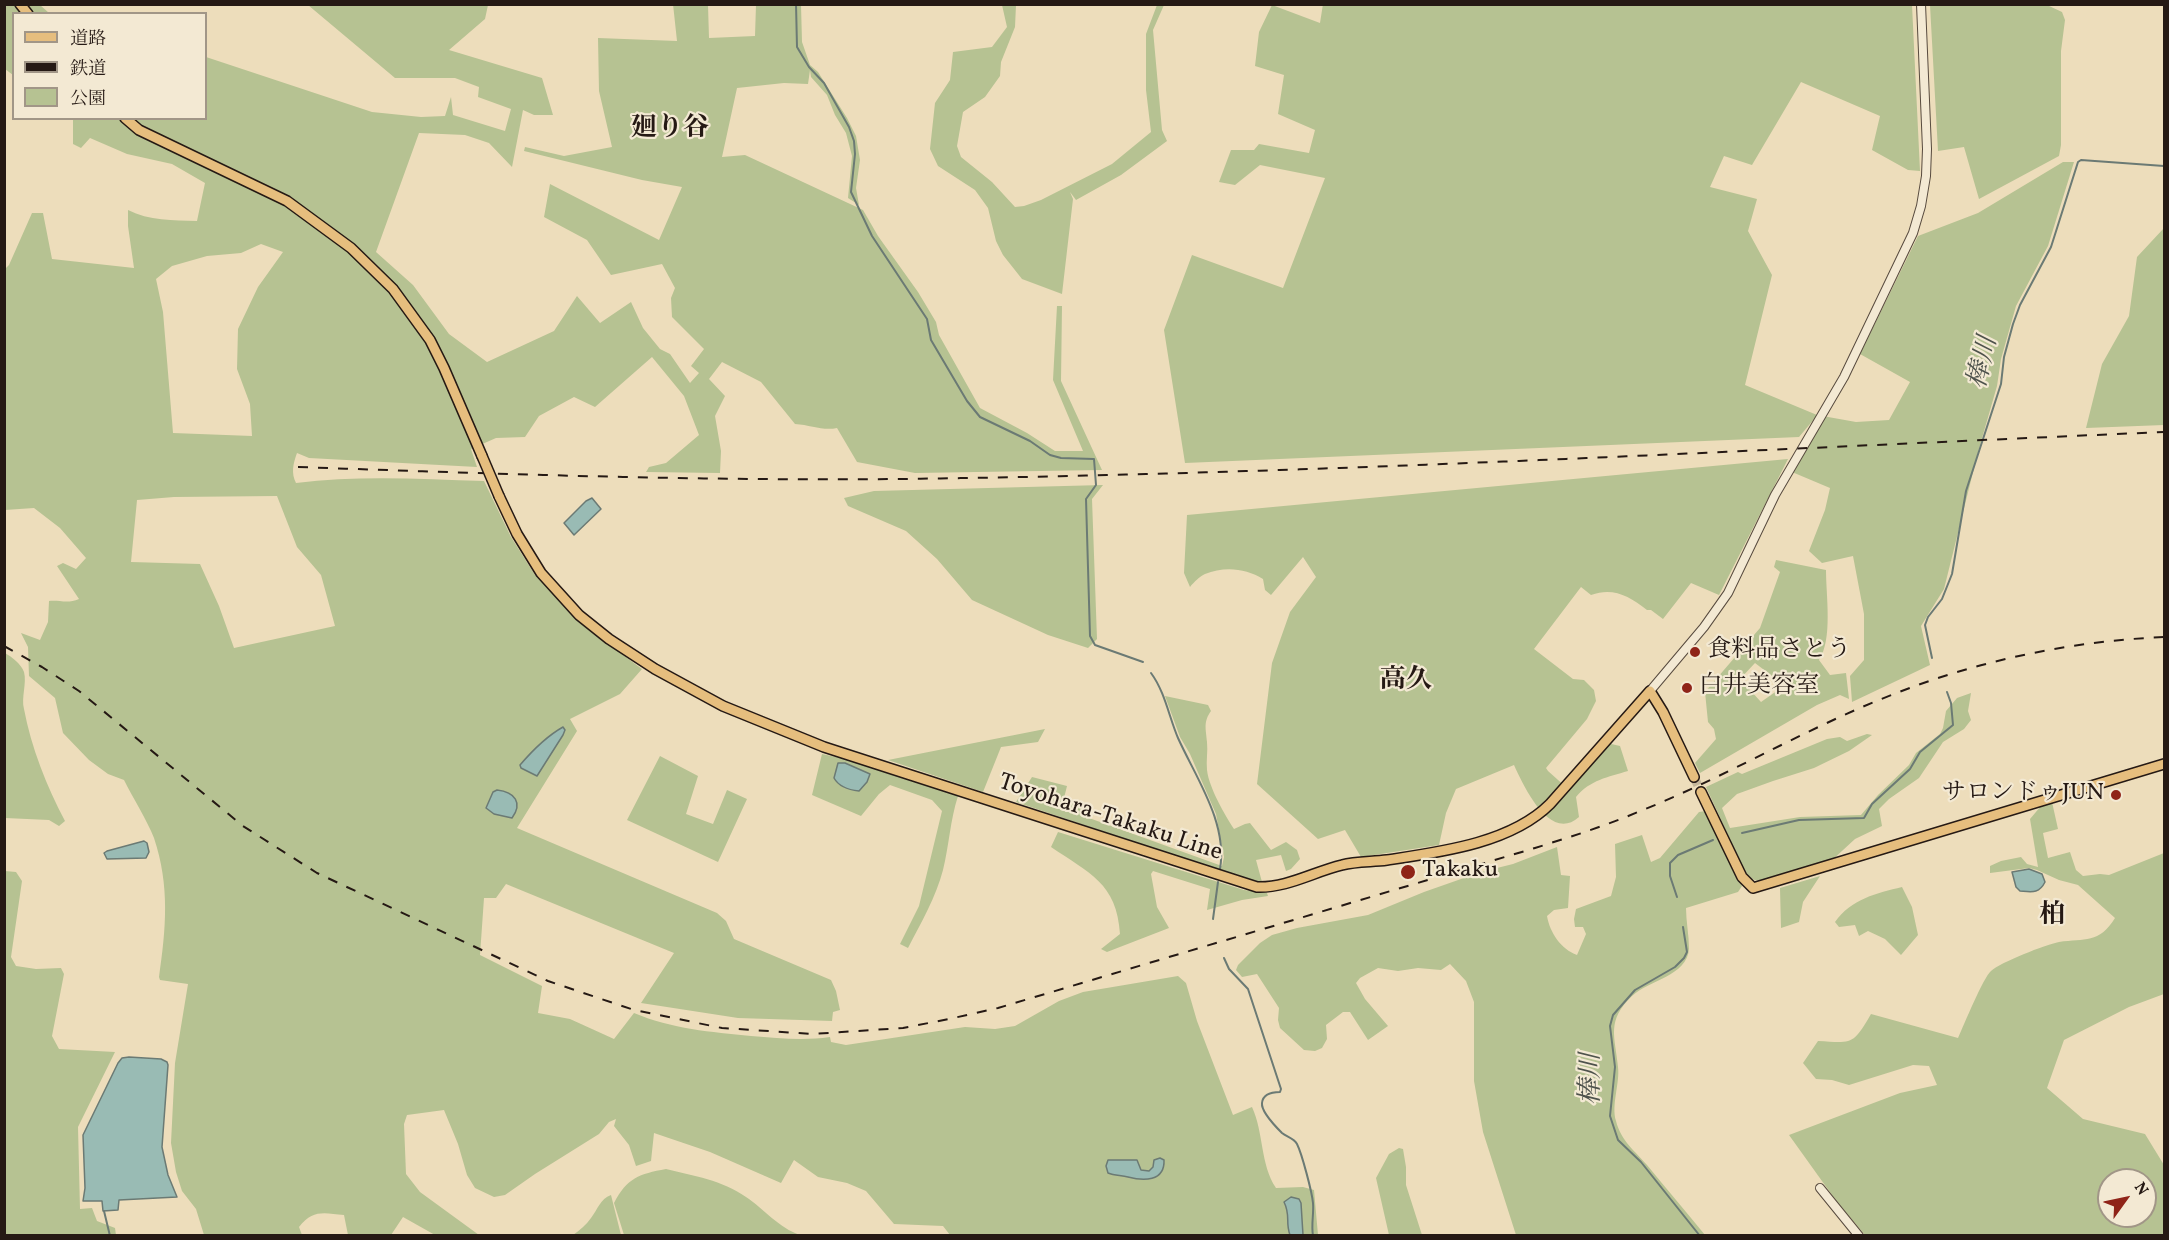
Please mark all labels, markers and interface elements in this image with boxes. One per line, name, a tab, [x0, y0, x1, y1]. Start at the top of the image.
legend	[12, 12, 207, 120]
text: 道路	[70, 27, 106, 52]
text: 鉄道	[70, 57, 106, 82]
text: 公園	[70, 87, 106, 112]
district label: 廻り谷	[631, 114, 709, 146]
water label: 棒川	[1964, 334, 2006, 392]
place label: 食料品さとう	[1707, 638, 1851, 666]
marker: 食料品さとう	[1688, 645, 1702, 659]
district label: 高久	[1380, 666, 1432, 698]
place label: 白井美容室	[1699, 674, 1819, 702]
marker: 白井美容室	[1680, 681, 1694, 695]
street label: Toyohara-Takaku Line	[994, 769, 1226, 869]
place label: サロンドゥJUN	[1942, 781, 2104, 809]
marker: サロンドゥJUN	[2109, 788, 2123, 802]
place label: Takaku	[1422, 858, 1498, 886]
marker: Takaku	[1399, 863, 1417, 881]
district label: 柏	[2039, 901, 2065, 933]
water label: 棒川	[1577, 1053, 1609, 1105]
north arrow	[2097, 1168, 2157, 1228]
text: N	[2128, 1178, 2153, 1200]

